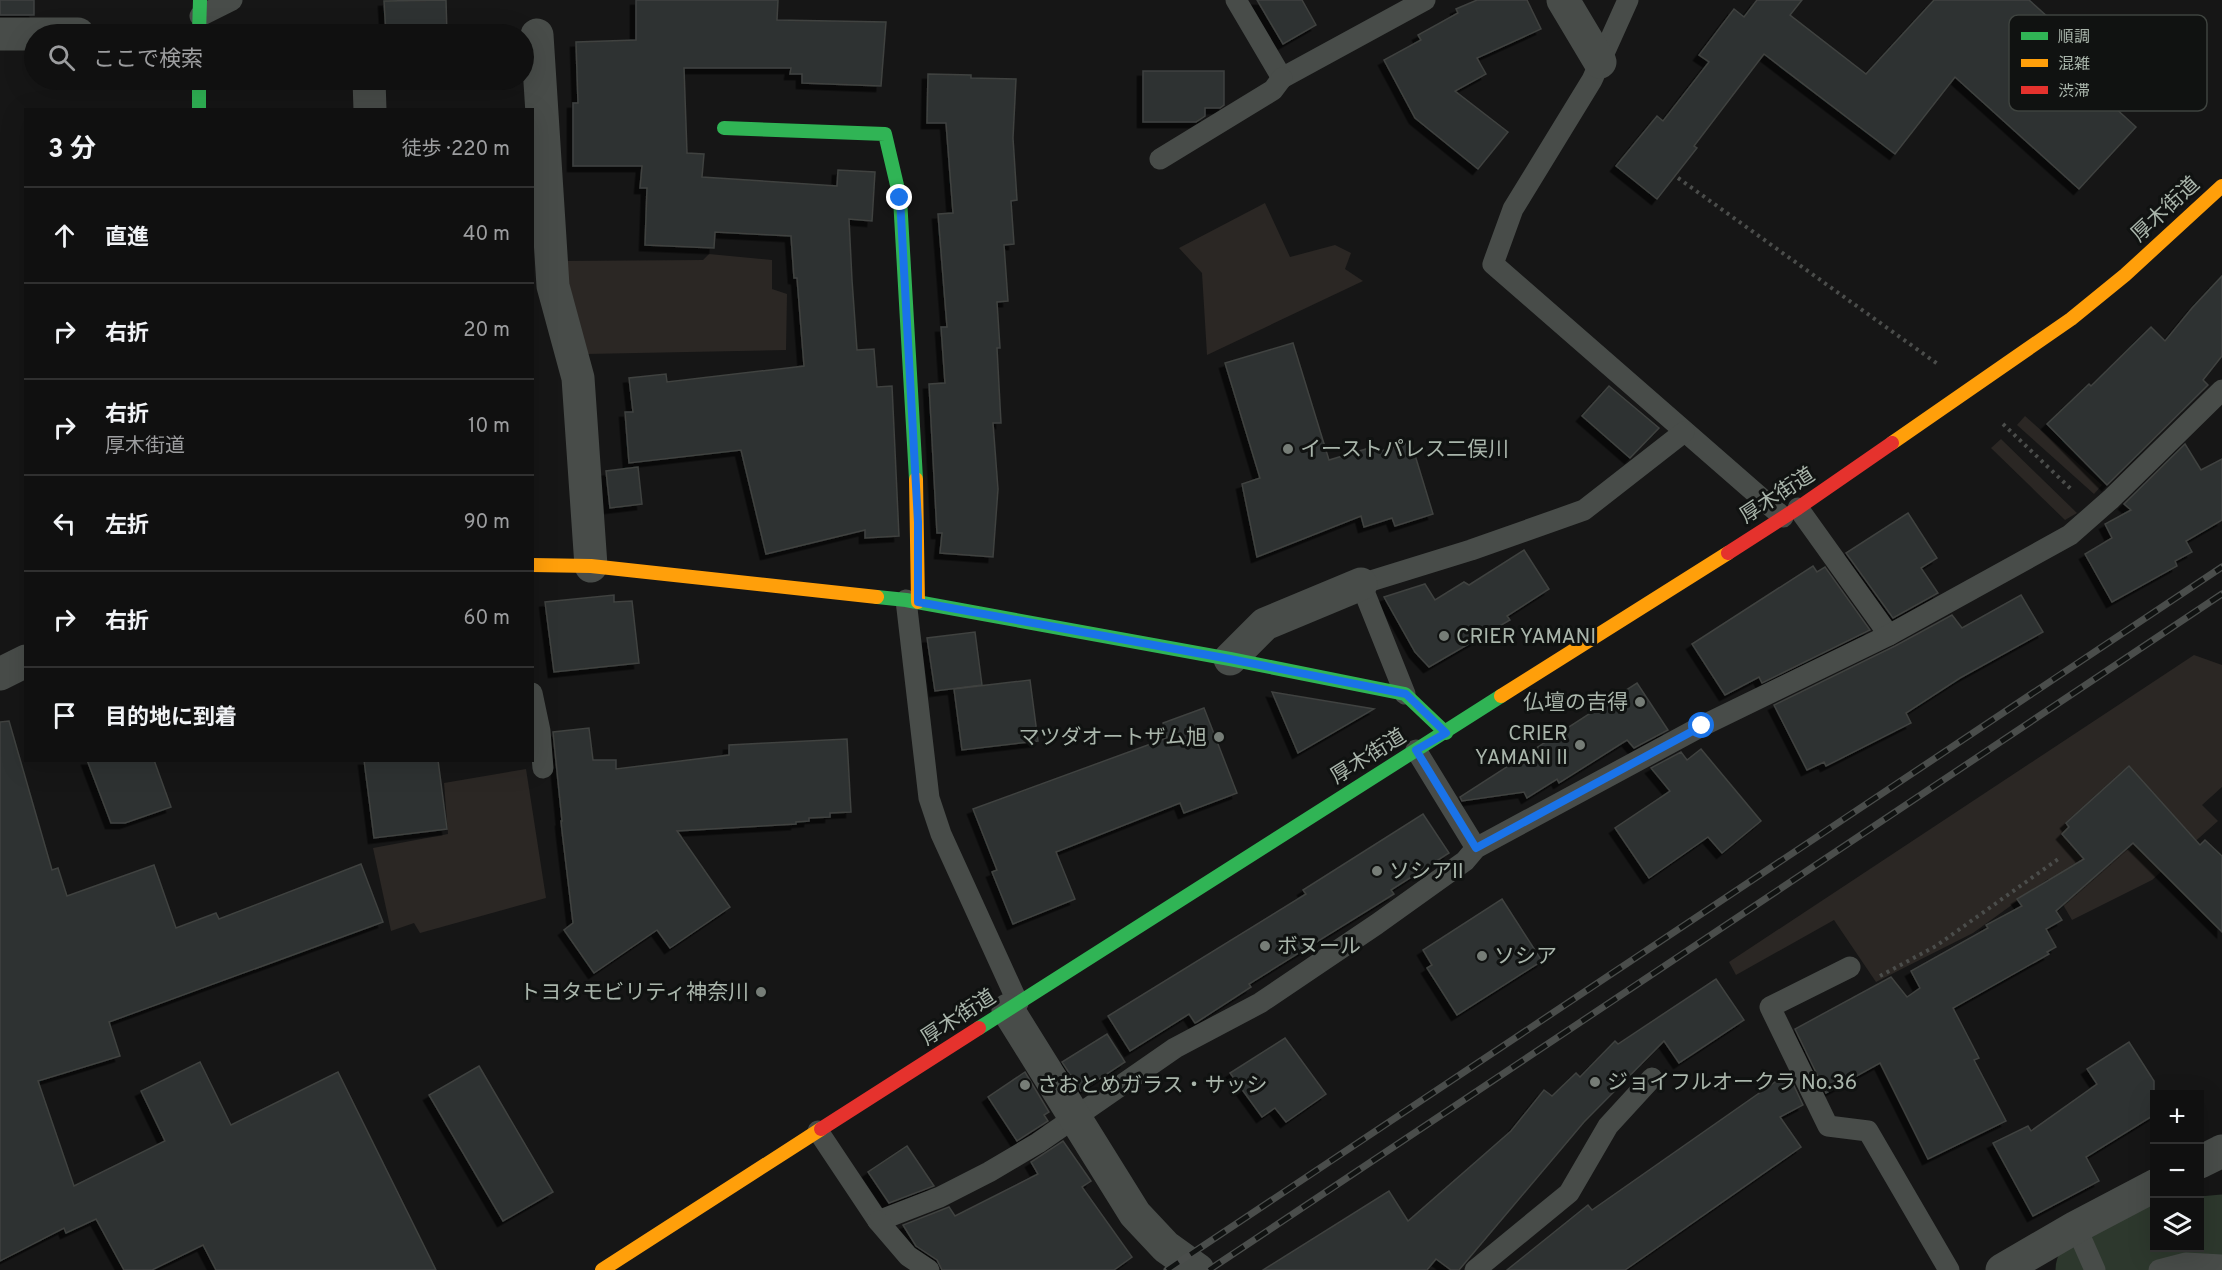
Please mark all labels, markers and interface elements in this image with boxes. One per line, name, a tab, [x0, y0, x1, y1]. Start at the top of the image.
legend	[2009, 15, 2207, 111]
search box	[24, 24, 534, 90]
text: 順調	[2058, 28, 2090, 48]
icon: search	[45, 41, 78, 74]
text: ここで検索	[93, 47, 203, 74]
text: 混雑	[2058, 55, 2090, 75]
text: 渋滞	[2058, 82, 2090, 102]
text: 3 分	[48, 134, 96, 167]
text: 徒歩 · 220 m	[402, 137, 510, 163]
street label: 厚木街道	[2126, 172, 2206, 249]
route end	[886, 184, 912, 210]
icon: ahead	[48, 219, 81, 252]
text: 40 m	[463, 222, 510, 248]
text: 直進	[105, 225, 149, 252]
icon: right	[48, 315, 81, 348]
text: 20 m	[463, 318, 510, 344]
text: 右折	[105, 321, 149, 348]
text: 右折	[105, 402, 149, 429]
icon: right	[48, 411, 81, 444]
text: 10 m	[468, 414, 510, 440]
text: 厚木街道	[105, 434, 185, 460]
place label: イーストパレス二俣川	[1300, 437, 1509, 464]
marker: イーストパレス二俣川	[1281, 442, 1295, 456]
street label: 厚木街道	[1735, 462, 1820, 530]
icon: left	[48, 507, 81, 540]
text: 90 m	[464, 510, 510, 536]
text: 左折	[105, 513, 149, 540]
icon: right	[48, 603, 81, 636]
text: 60 m	[464, 606, 510, 632]
text: 右折	[105, 609, 149, 636]
place label: CRIER YAMANI	[1456, 624, 1596, 651]
marker: CRIER YAMANI	[1437, 629, 1451, 643]
place label: 仏壇の吉得	[1523, 690, 1628, 717]
marker: 仏壇の吉得	[1633, 695, 1647, 709]
icon: arrive	[48, 699, 81, 732]
text: 目的地に到着	[105, 705, 237, 732]
route start	[1688, 712, 1714, 738]
place label: CRIER YAMANI II	[1475, 721, 1568, 772]
street label: 厚木街道	[1326, 724, 1412, 791]
place label: マツダオートザム旭	[1018, 725, 1207, 752]
marker: マツダオートザム旭	[1212, 730, 1226, 744]
marker: CRIER YAMANI II	[1573, 738, 1587, 752]
place label: ソシアII	[1389, 859, 1464, 886]
marker: ソシアII	[1370, 864, 1384, 878]
place label: ボヌール	[1277, 934, 1361, 961]
marker: ボヌール	[1258, 939, 1272, 953]
place label: ソシア	[1494, 944, 1557, 971]
marker: ソシア	[1475, 949, 1489, 963]
place label: トヨタモビリティ神奈川	[519, 980, 749, 1007]
street label: 厚木街道	[916, 984, 1001, 1052]
marker: トヨタモビリティ神奈川	[754, 985, 768, 999]
place label: ジョイフルオークラ No.36	[1607, 1070, 1857, 1097]
place label: さおとめガラス・サッシ	[1037, 1073, 1268, 1100]
marker: ジョイフルオークラ No.36	[1588, 1075, 1602, 1089]
marker: さおとめガラス・サッシ	[1018, 1078, 1032, 1092]
map controls	[2150, 1090, 2204, 1252]
button: +	[2150, 1090, 2204, 1144]
button: −	[2150, 1144, 2204, 1198]
button: layers	[2150, 1198, 2204, 1252]

